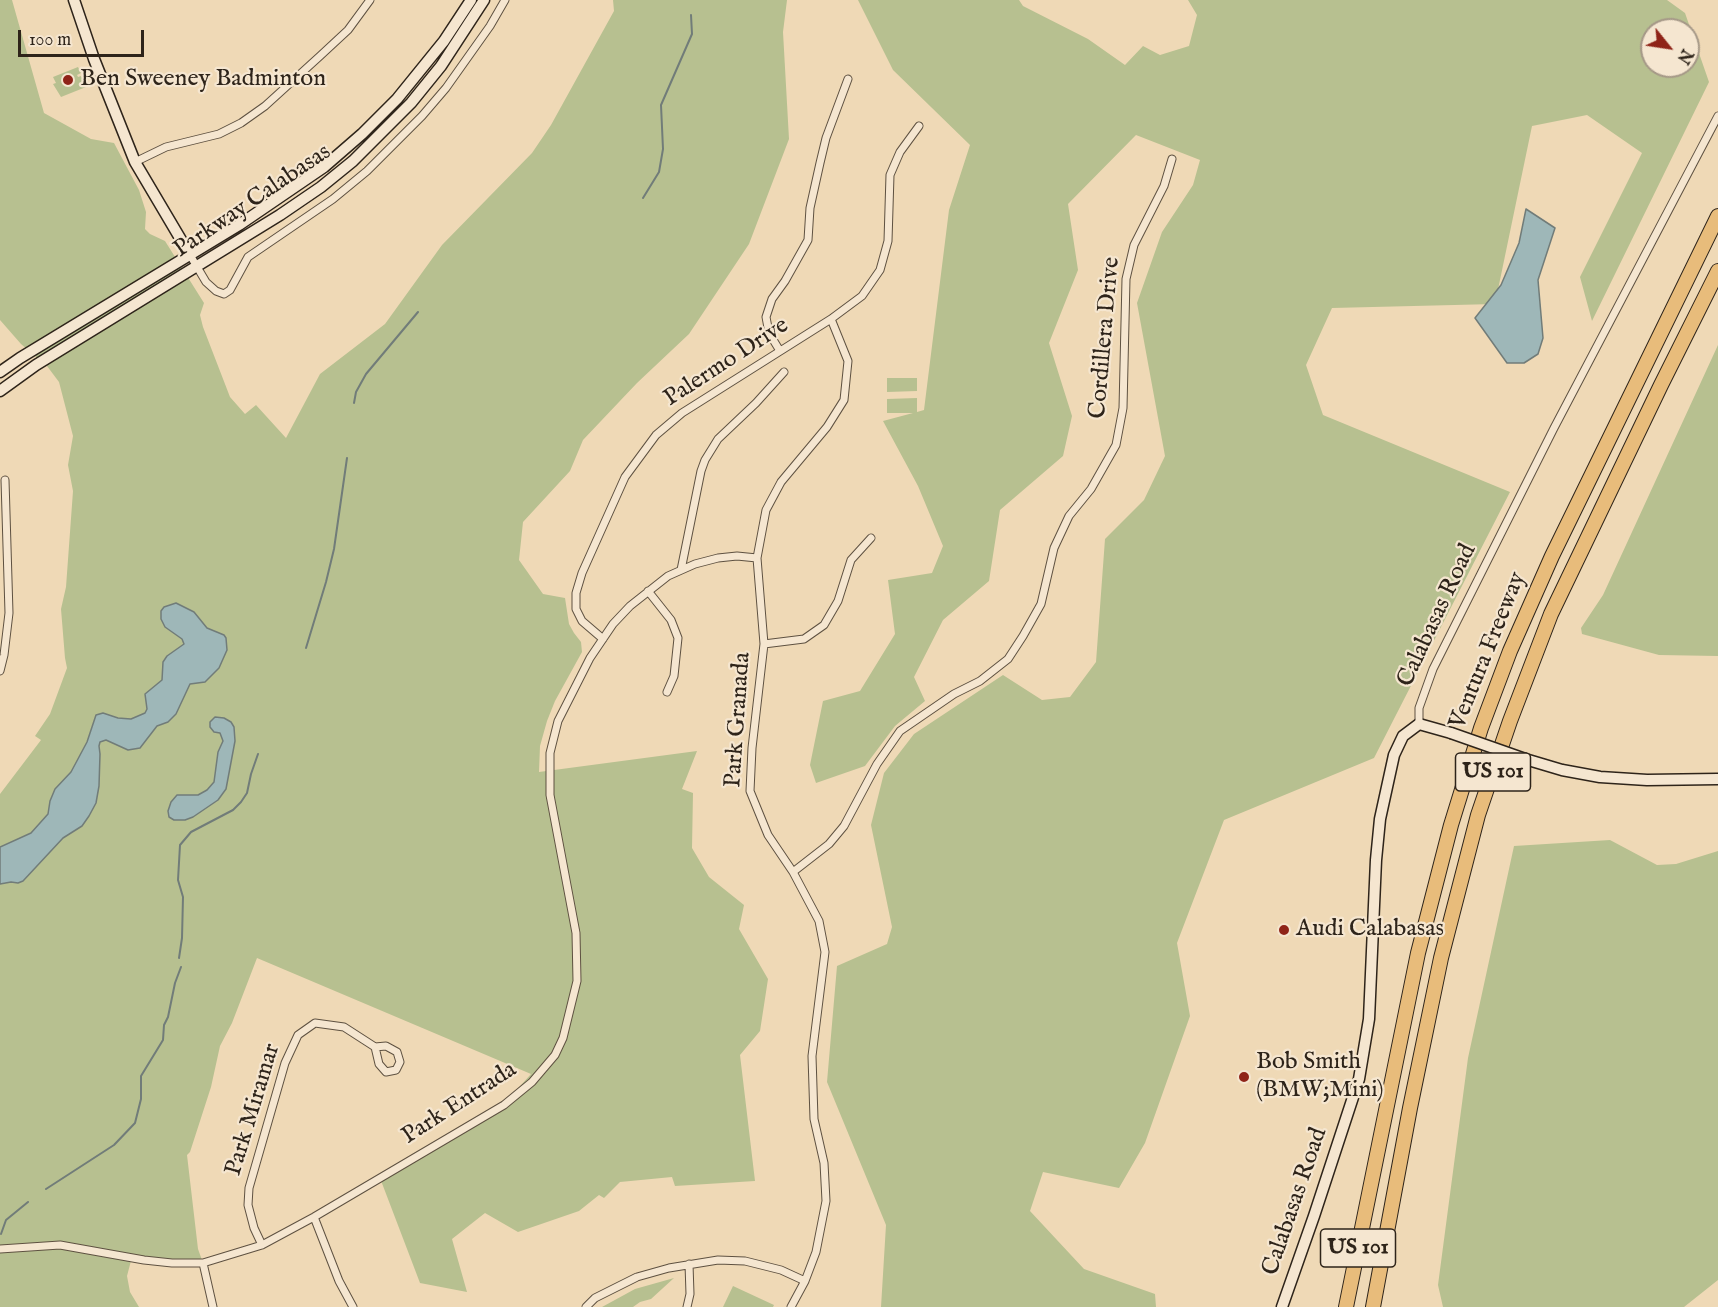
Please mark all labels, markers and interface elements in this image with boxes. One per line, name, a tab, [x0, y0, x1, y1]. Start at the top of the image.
scale bar	[21, 18, 147, 56]
north arrow	[1640, 18, 1700, 78]
text: 100 m	[29, 29, 71, 52]
text: N	[1672, 45, 1696, 67]
place label: Ben Sweeney Badminton	[80, 66, 326, 94]
marker: Ben Sweeney Badminton	[61, 73, 75, 87]
street label: Parkway Calabasas	[169, 139, 337, 265]
street label: Cordillera Drive	[1085, 256, 1127, 420]
street label: Palermo Drive	[659, 312, 795, 414]
street label: Calabasas Road	[1392, 540, 1484, 692]
street label: Ventura Freeway	[1444, 568, 1534, 734]
street label: Park Granada	[720, 651, 758, 789]
road number: US 101	[1456, 753, 1530, 791]
place label: Audi Calabasas	[1296, 916, 1444, 944]
marker: Audi Calabasas	[1277, 923, 1291, 937]
street label: Park Miramar	[220, 1040, 288, 1180]
place label: Bob Smith (BMW;Mini)	[1256, 1049, 1384, 1105]
street label: Park Entrada	[397, 1056, 523, 1152]
marker: Bob Smith (BMW;Mini)	[1237, 1070, 1251, 1084]
street label: Calabasas Road	[1257, 1124, 1335, 1280]
road number: US 101	[1320, 1229, 1396, 1267]

